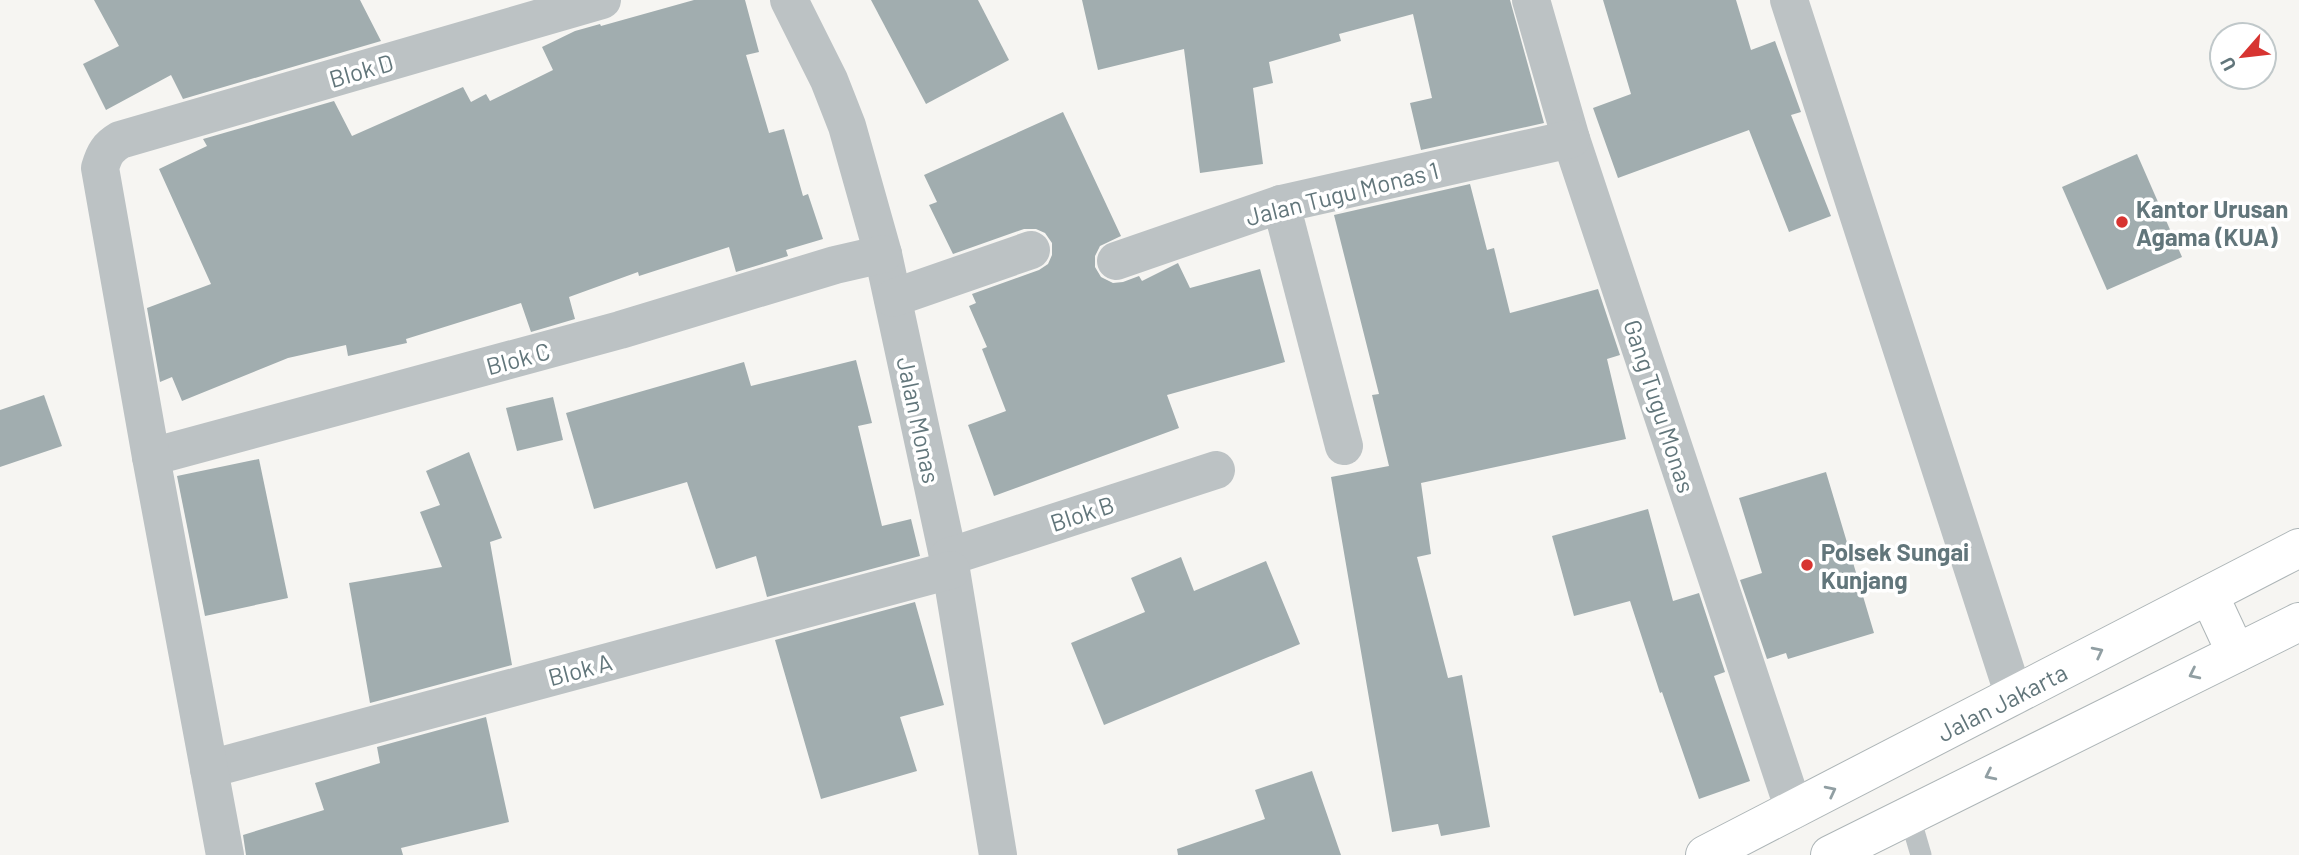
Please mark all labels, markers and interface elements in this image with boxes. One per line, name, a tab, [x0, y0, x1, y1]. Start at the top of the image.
north arrow	[2208, 21, 2278, 91]
street label: Blok D	[326, 47, 396, 93]
text: U	[2215, 54, 2241, 75]
street label: Jalan Tugu Monas 1	[1243, 155, 1441, 231]
place label: Kantor Urusan Agama (KUA)	[2136, 194, 2288, 251]
marker: Kantor Urusan Agama (KUA)	[2114, 214, 2130, 230]
street label: Gang Tugu Monas	[1618, 316, 1702, 496]
street label: Blok C	[483, 336, 553, 380]
street label: Jalan Monas	[891, 354, 947, 486]
street label: Blok B	[1046, 489, 1118, 537]
place label: Polsek Sungai Kunjang	[1821, 537, 1969, 594]
marker: Polsek Sungai Kunjang	[1799, 557, 1815, 573]
street label: Blok A	[545, 647, 615, 691]
one-way arrow	[2091, 647, 2104, 660]
street label: Jalan Jakarta	[1932, 657, 2072, 747]
one-way arrow	[2189, 665, 2201, 679]
one-way arrow	[1985, 766, 1997, 780]
one-way arrow	[1824, 785, 1836, 799]

